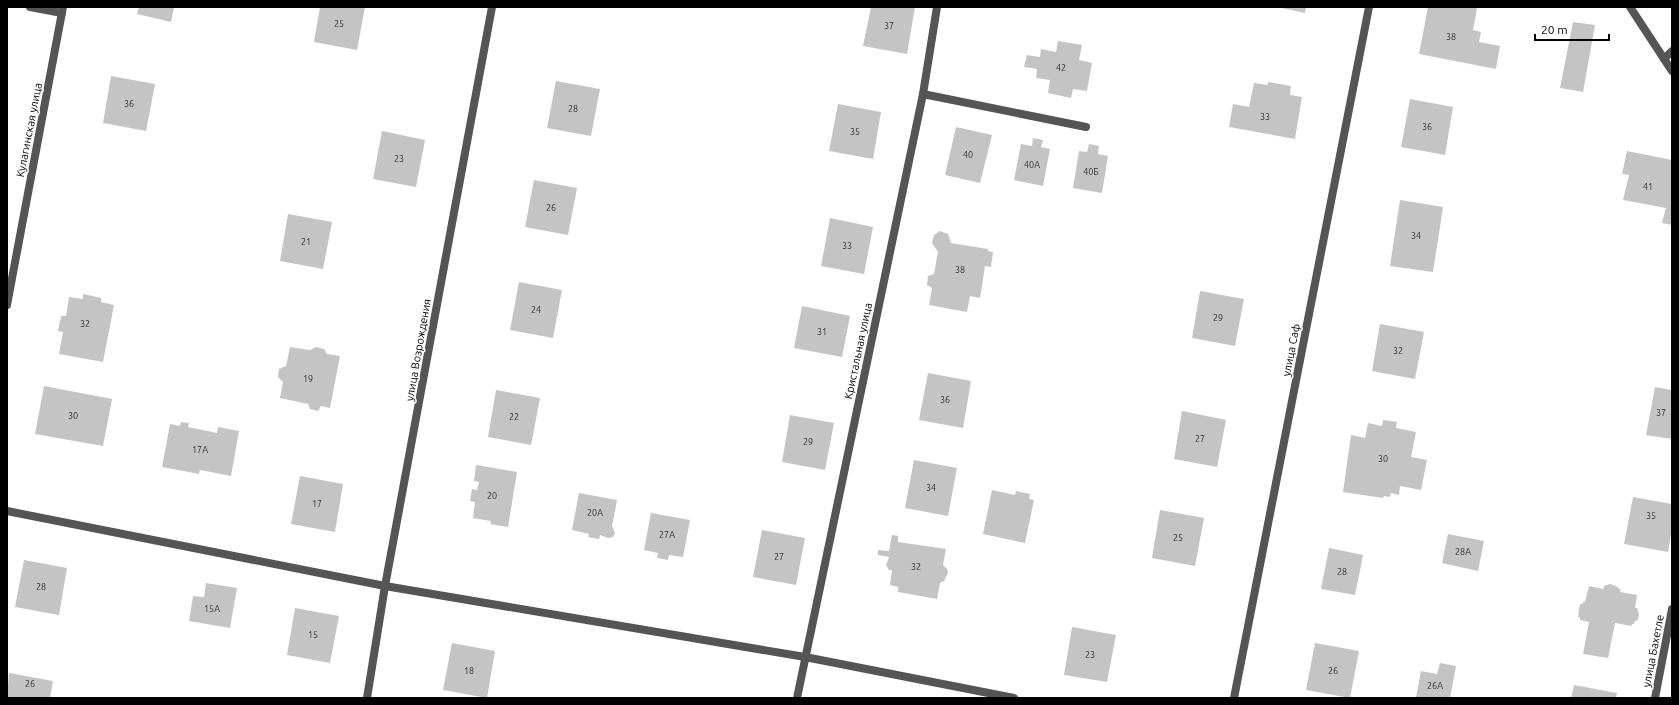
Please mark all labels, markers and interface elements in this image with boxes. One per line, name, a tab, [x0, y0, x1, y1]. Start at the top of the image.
scale bar	[1535, 16, 1609, 42]
house number: 25	[334, 19, 344, 29]
house number: 37	[884, 21, 894, 31]
text: 20 m	[1541, 23, 1568, 36]
house number: 38	[1446, 32, 1456, 42]
house number: 42	[1056, 63, 1066, 73]
street label: Кулагинская улица	[14, 82, 44, 178]
house number: 36	[124, 99, 134, 109]
house number: 28	[568, 104, 578, 114]
house number: 33	[1260, 112, 1270, 122]
house number: 36	[1422, 122, 1432, 132]
house number: 35	[850, 127, 860, 137]
house number: 40	[963, 150, 973, 160]
house number: 23	[394, 154, 404, 164]
house number: 40А	[1024, 160, 1040, 170]
house number: 40Б	[1083, 167, 1099, 177]
house number: 41	[1643, 182, 1653, 192]
house number: 26	[546, 203, 556, 213]
house number: 34	[1411, 231, 1421, 241]
house number: 21	[301, 237, 311, 247]
house number: 33	[842, 241, 852, 251]
house number: 38	[955, 265, 965, 275]
street label: улица Возрождения	[403, 298, 433, 402]
street label: Кристальная улица	[842, 302, 874, 400]
house number: 24	[531, 305, 541, 315]
house number: 29	[1213, 313, 1223, 323]
house number: 32	[80, 319, 90, 329]
street label: улица Саф	[1280, 323, 1302, 377]
house number: 31	[817, 327, 827, 337]
house number: 32	[1393, 346, 1403, 356]
house number: 19	[303, 374, 313, 384]
house number: 36	[940, 395, 950, 405]
house number: 37	[1656, 408, 1666, 418]
house number: 30	[68, 411, 78, 421]
house number: 22	[509, 412, 519, 422]
house number: 27	[1195, 434, 1205, 444]
house number: 29	[803, 437, 813, 447]
house number: 17А	[192, 445, 208, 455]
house number: 30	[1378, 454, 1388, 464]
house number: 34	[926, 483, 936, 493]
house number: 20	[487, 491, 497, 501]
house number: 17	[312, 499, 322, 509]
house number: 20А	[587, 508, 603, 518]
house number: 35	[1646, 511, 1656, 521]
house number: 27А	[659, 530, 675, 540]
house number: 25	[1173, 533, 1183, 543]
house number: 28А	[1455, 547, 1471, 557]
house number: 27	[774, 552, 784, 562]
house number: 32	[911, 562, 921, 572]
house number: 28	[1337, 567, 1347, 577]
house number: 28	[36, 582, 46, 592]
house number: 15А	[204, 604, 220, 614]
street label: улица Бахетле	[1640, 614, 1666, 688]
house number: 15	[308, 630, 318, 640]
house number: 23	[1085, 650, 1095, 660]
house number: 18	[464, 666, 474, 676]
house number: 26	[1328, 666, 1338, 676]
house number: 26	[25, 679, 35, 689]
house number: 26А	[1427, 681, 1443, 691]

